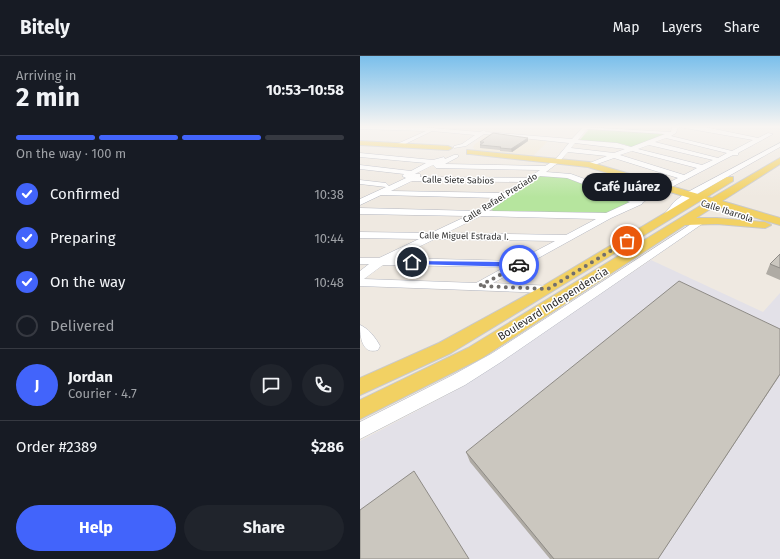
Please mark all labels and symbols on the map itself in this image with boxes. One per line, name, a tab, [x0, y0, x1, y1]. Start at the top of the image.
street label: Calle Rafael Preciado	[461, 171, 539, 225]
callout: Café Juárez	[582, 173, 672, 201]
street label: Calle Siete Sabios	[422, 174, 494, 186]
street label: Calle Ibarrola	[700, 198, 755, 224]
pin	[610, 224, 644, 258]
street label: Calle Miguel Estrada I.	[419, 230, 509, 242]
pin	[395, 245, 429, 279]
courier	[499, 245, 539, 285]
street label: Boulevard Independencia	[495, 265, 611, 343]

